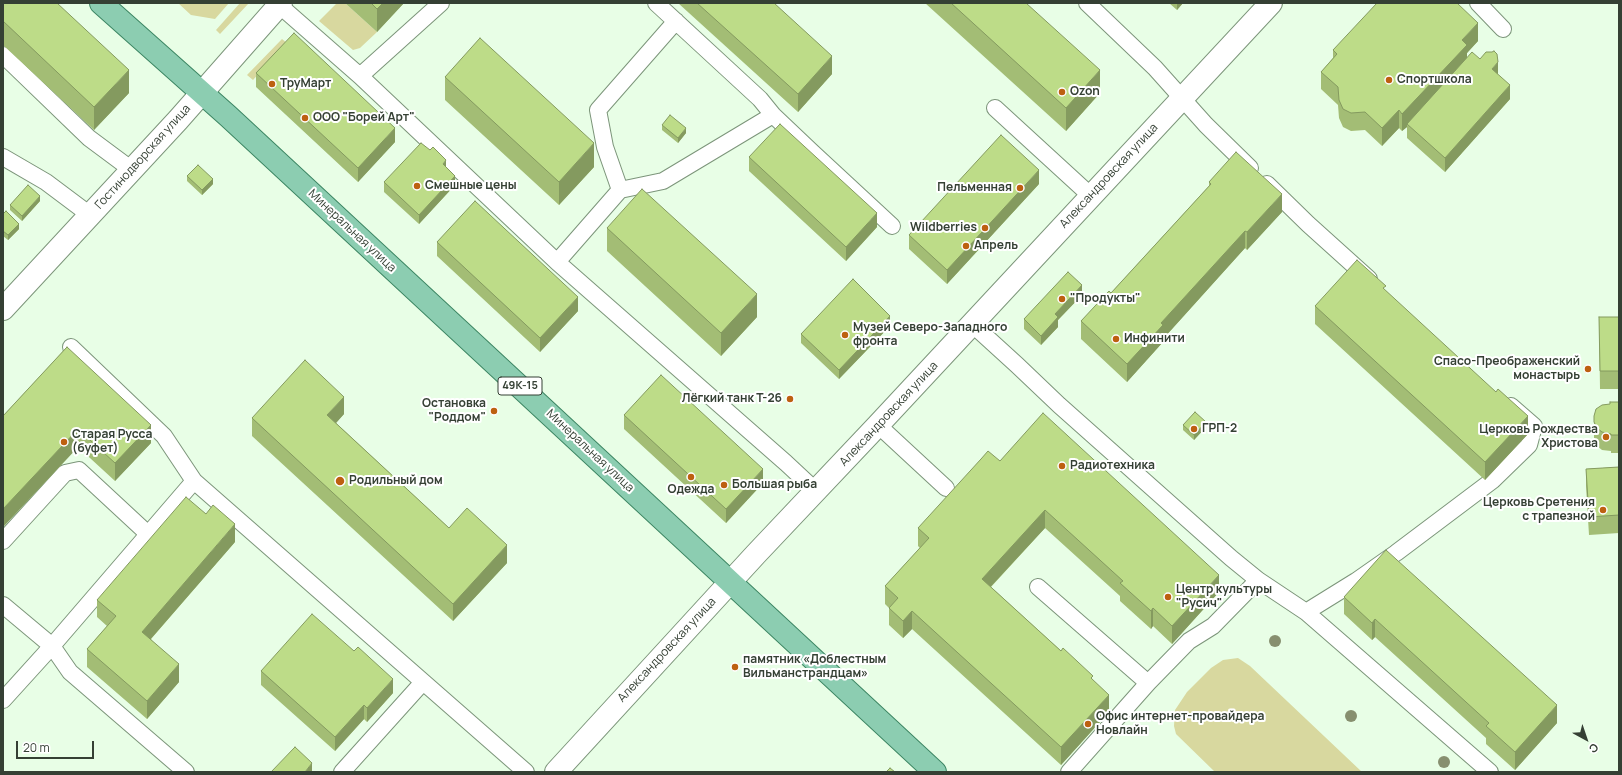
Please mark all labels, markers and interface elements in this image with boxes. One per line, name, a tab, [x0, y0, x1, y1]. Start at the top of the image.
place label: Спортшкола	[1397, 73, 1472, 87]
marker: Спортшкола	[1384, 75, 1394, 85]
place label: ТруМарт	[280, 77, 331, 91]
marker: ТруМарт	[267, 79, 277, 89]
place label: Ozon	[1070, 85, 1100, 99]
marker: Ozon	[1057, 87, 1067, 97]
street label: Гостинодворская улица	[92, 102, 194, 212]
place label: ООО "Борей Арт"	[313, 111, 415, 125]
marker: ООО "Борей Арт"	[300, 113, 310, 123]
street label: Александровская улица	[1057, 121, 1161, 231]
place label: Смешные цены	[425, 179, 517, 193]
marker: Смешные цены	[412, 181, 422, 191]
place label: Пельменная	[937, 181, 1012, 195]
marker: Пельменная	[1015, 183, 1025, 193]
street label: Минеральная улица	[305, 187, 399, 275]
place label: Wildberries	[910, 221, 977, 235]
marker: Wildberries	[980, 223, 990, 233]
place label: Апрель	[974, 239, 1018, 253]
marker: Апрель	[961, 241, 971, 251]
place label: "Продукты"	[1070, 292, 1141, 306]
marker: "Продукты"	[1057, 294, 1067, 304]
place label: Музей Северо-Западного фронта	[853, 321, 1007, 349]
marker: Музей Северо-Западного фронта	[840, 330, 850, 340]
place label: Инфинити	[1124, 332, 1185, 346]
marker: Инфинити	[1111, 334, 1121, 344]
place label: Спасо-Преображенский монастырь	[1434, 355, 1580, 383]
street label: Александровская улица	[837, 359, 941, 469]
marker: Спасо-Преображенский монастырь	[1583, 364, 1593, 374]
road number: 49К-15	[498, 377, 542, 395]
place label: Лёгкий танк Т-26	[682, 392, 782, 406]
marker: Лёгкий танк Т-26	[785, 394, 795, 404]
place label: Остановка "Роддом"	[422, 397, 486, 425]
marker: Остановка "Роддом"	[489, 406, 499, 416]
street label: Минеральная улица	[543, 407, 637, 495]
place label: ГРП-2	[1202, 422, 1237, 436]
place label: Церковь Рождества Христова	[1479, 423, 1598, 451]
marker: ГРП-2	[1189, 424, 1199, 434]
place label: Старая Русса (буфет)	[72, 428, 152, 456]
marker: Церковь Рождества Христова	[1601, 432, 1611, 442]
marker: Старая Русса (буфет)	[59, 437, 69, 447]
place label: Радиотехника	[1070, 459, 1155, 473]
marker: Радиотехника	[1057, 461, 1067, 471]
marker: Одежда	[686, 472, 696, 482]
place label: Родильный дом	[349, 474, 443, 488]
marker: Родильный дом	[334, 475, 346, 487]
place label: Большая рыба	[732, 478, 817, 492]
marker: Большая рыба	[719, 480, 729, 490]
place label: Одежда	[667, 483, 715, 497]
place label: Церковь Сретения с трапезной	[1483, 496, 1595, 524]
marker: Церковь Сретения с трапезной	[1598, 505, 1608, 515]
place label: Центр культуры "Русич"	[1176, 583, 1272, 611]
marker: Центр культуры "Русич"	[1163, 592, 1173, 602]
street label: Александровская улица	[615, 595, 719, 705]
place label: памятник «Доблестным Вильманстрандцам»	[743, 653, 886, 681]
marker: памятник «Доблестным Вильманстрандцам»	[730, 662, 740, 672]
place label: Офис интернет-провайдера Новлайн	[1096, 710, 1264, 738]
marker: Офис интернет-провайдера Новлайн	[1083, 719, 1093, 729]
north arrow	[1566, 719, 1606, 759]
scale bar	[18, 733, 96, 759]
text: 20 m	[23, 739, 50, 756]
text: С	[1586, 740, 1602, 757]

